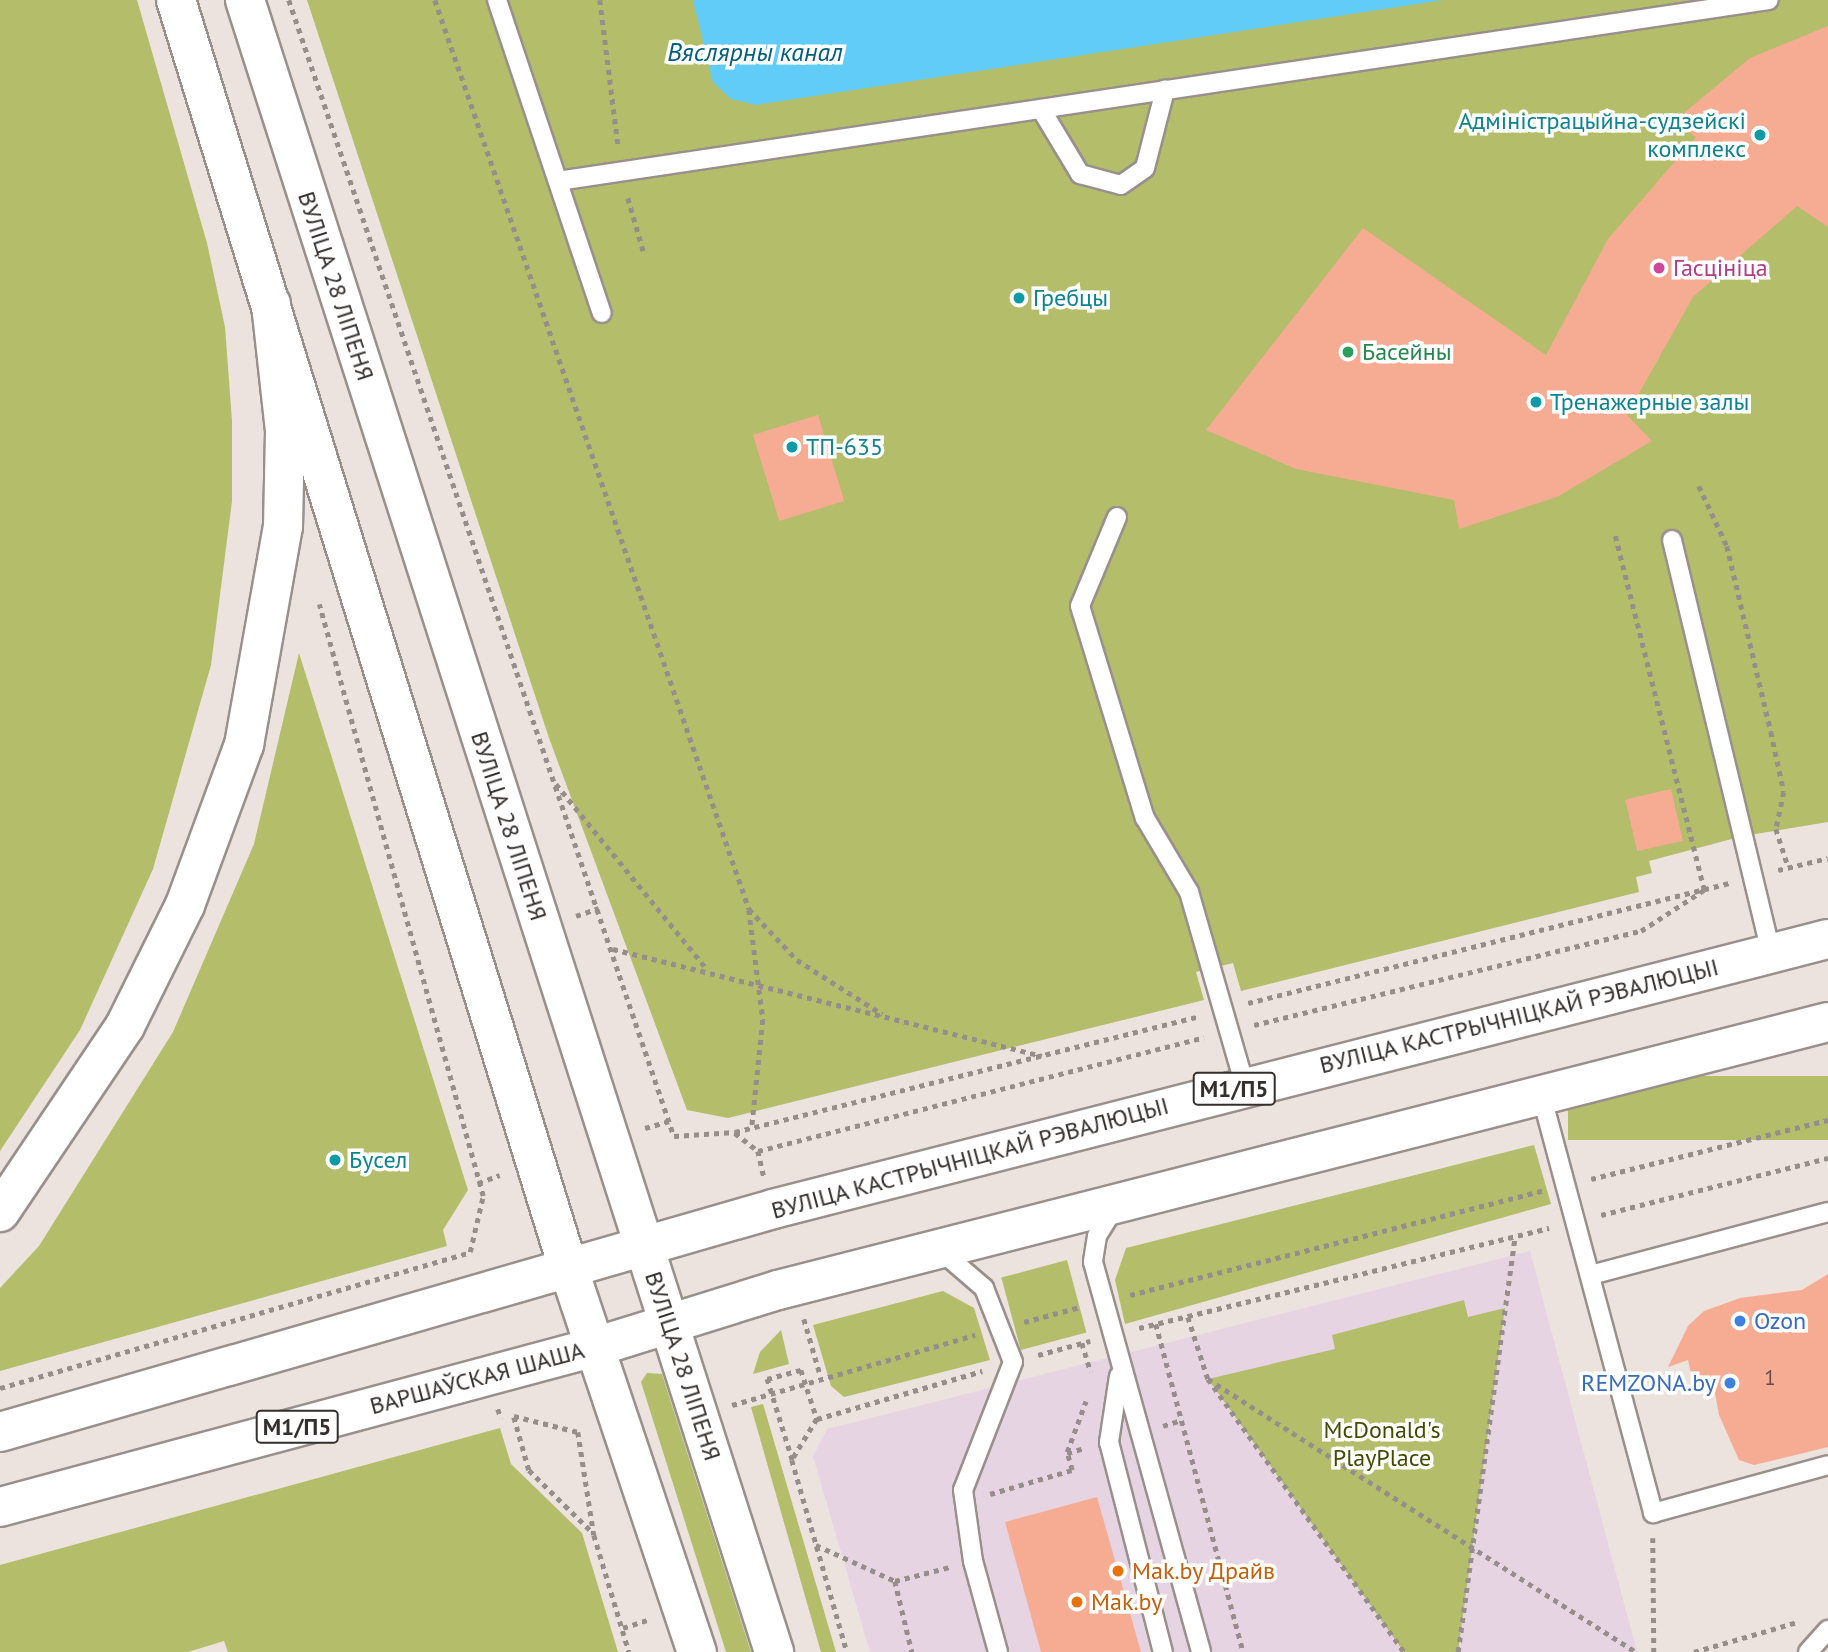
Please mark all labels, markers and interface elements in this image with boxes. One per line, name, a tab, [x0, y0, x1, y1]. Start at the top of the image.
water label: Вяслярны канал	[667, 36, 843, 68]
place label: Адміністрацыйна-судзейскі комплекс	[1458, 107, 1746, 163]
marker: Адміністрацыйна-судзейскі комплекс	[1752, 127, 1768, 143]
street label: ВУЛІЦА 28 ЛІПЕНЯ	[292, 187, 380, 385]
place label: Гасцініца	[1673, 254, 1768, 282]
marker: Гасцініца	[1651, 260, 1667, 276]
place label: Гребцы	[1033, 284, 1108, 312]
marker: Гребцы	[1011, 290, 1027, 306]
place label: Басейны	[1362, 338, 1451, 366]
marker: Басейны	[1340, 344, 1356, 360]
place label: Тренажерные залы	[1550, 388, 1749, 416]
marker: Тренажерные залы	[1528, 394, 1544, 410]
place label: ТП-635	[806, 433, 883, 461]
marker: ТП-635	[784, 439, 800, 455]
street label: ВУЛІЦА 28 ЛІПЕНЯ	[465, 727, 553, 925]
street label: ВУЛІЦА КАСТРЫЧНІЦКАЙ РЭВАЛЮЦЫІ	[1316, 952, 1722, 1080]
road number: М1/П5	[1192, 1070, 1276, 1108]
street label: ВУЛІЦА КАСТРЫЧНІЦКАЙ РЭВАЛЮЦЫІ	[768, 1091, 1172, 1225]
place label: Бусел	[349, 1146, 407, 1174]
marker: Бусел	[327, 1152, 343, 1168]
street label: ВУЛІЦА 28 ЛІПЕНЯ	[639, 1267, 727, 1465]
place label: Ozon	[1754, 1307, 1806, 1335]
marker: Ozon	[1732, 1313, 1748, 1329]
street label: ВАРШАЎСКАЯ ШАША	[367, 1336, 587, 1420]
house number: 1	[1764, 1365, 1776, 1391]
place label: REMZONA.by	[1581, 1369, 1716, 1397]
marker: REMZONA.by	[1722, 1375, 1738, 1391]
road number: М1/П5	[255, 1408, 339, 1446]
park label: McDonald's PlayPlace	[1323, 1416, 1441, 1472]
place label: Маk.by Драйв	[1132, 1557, 1276, 1585]
marker: Маk.by Драйв	[1110, 1563, 1126, 1579]
place label: Mak.by	[1091, 1588, 1162, 1616]
marker: Mak.by	[1069, 1594, 1085, 1610]

